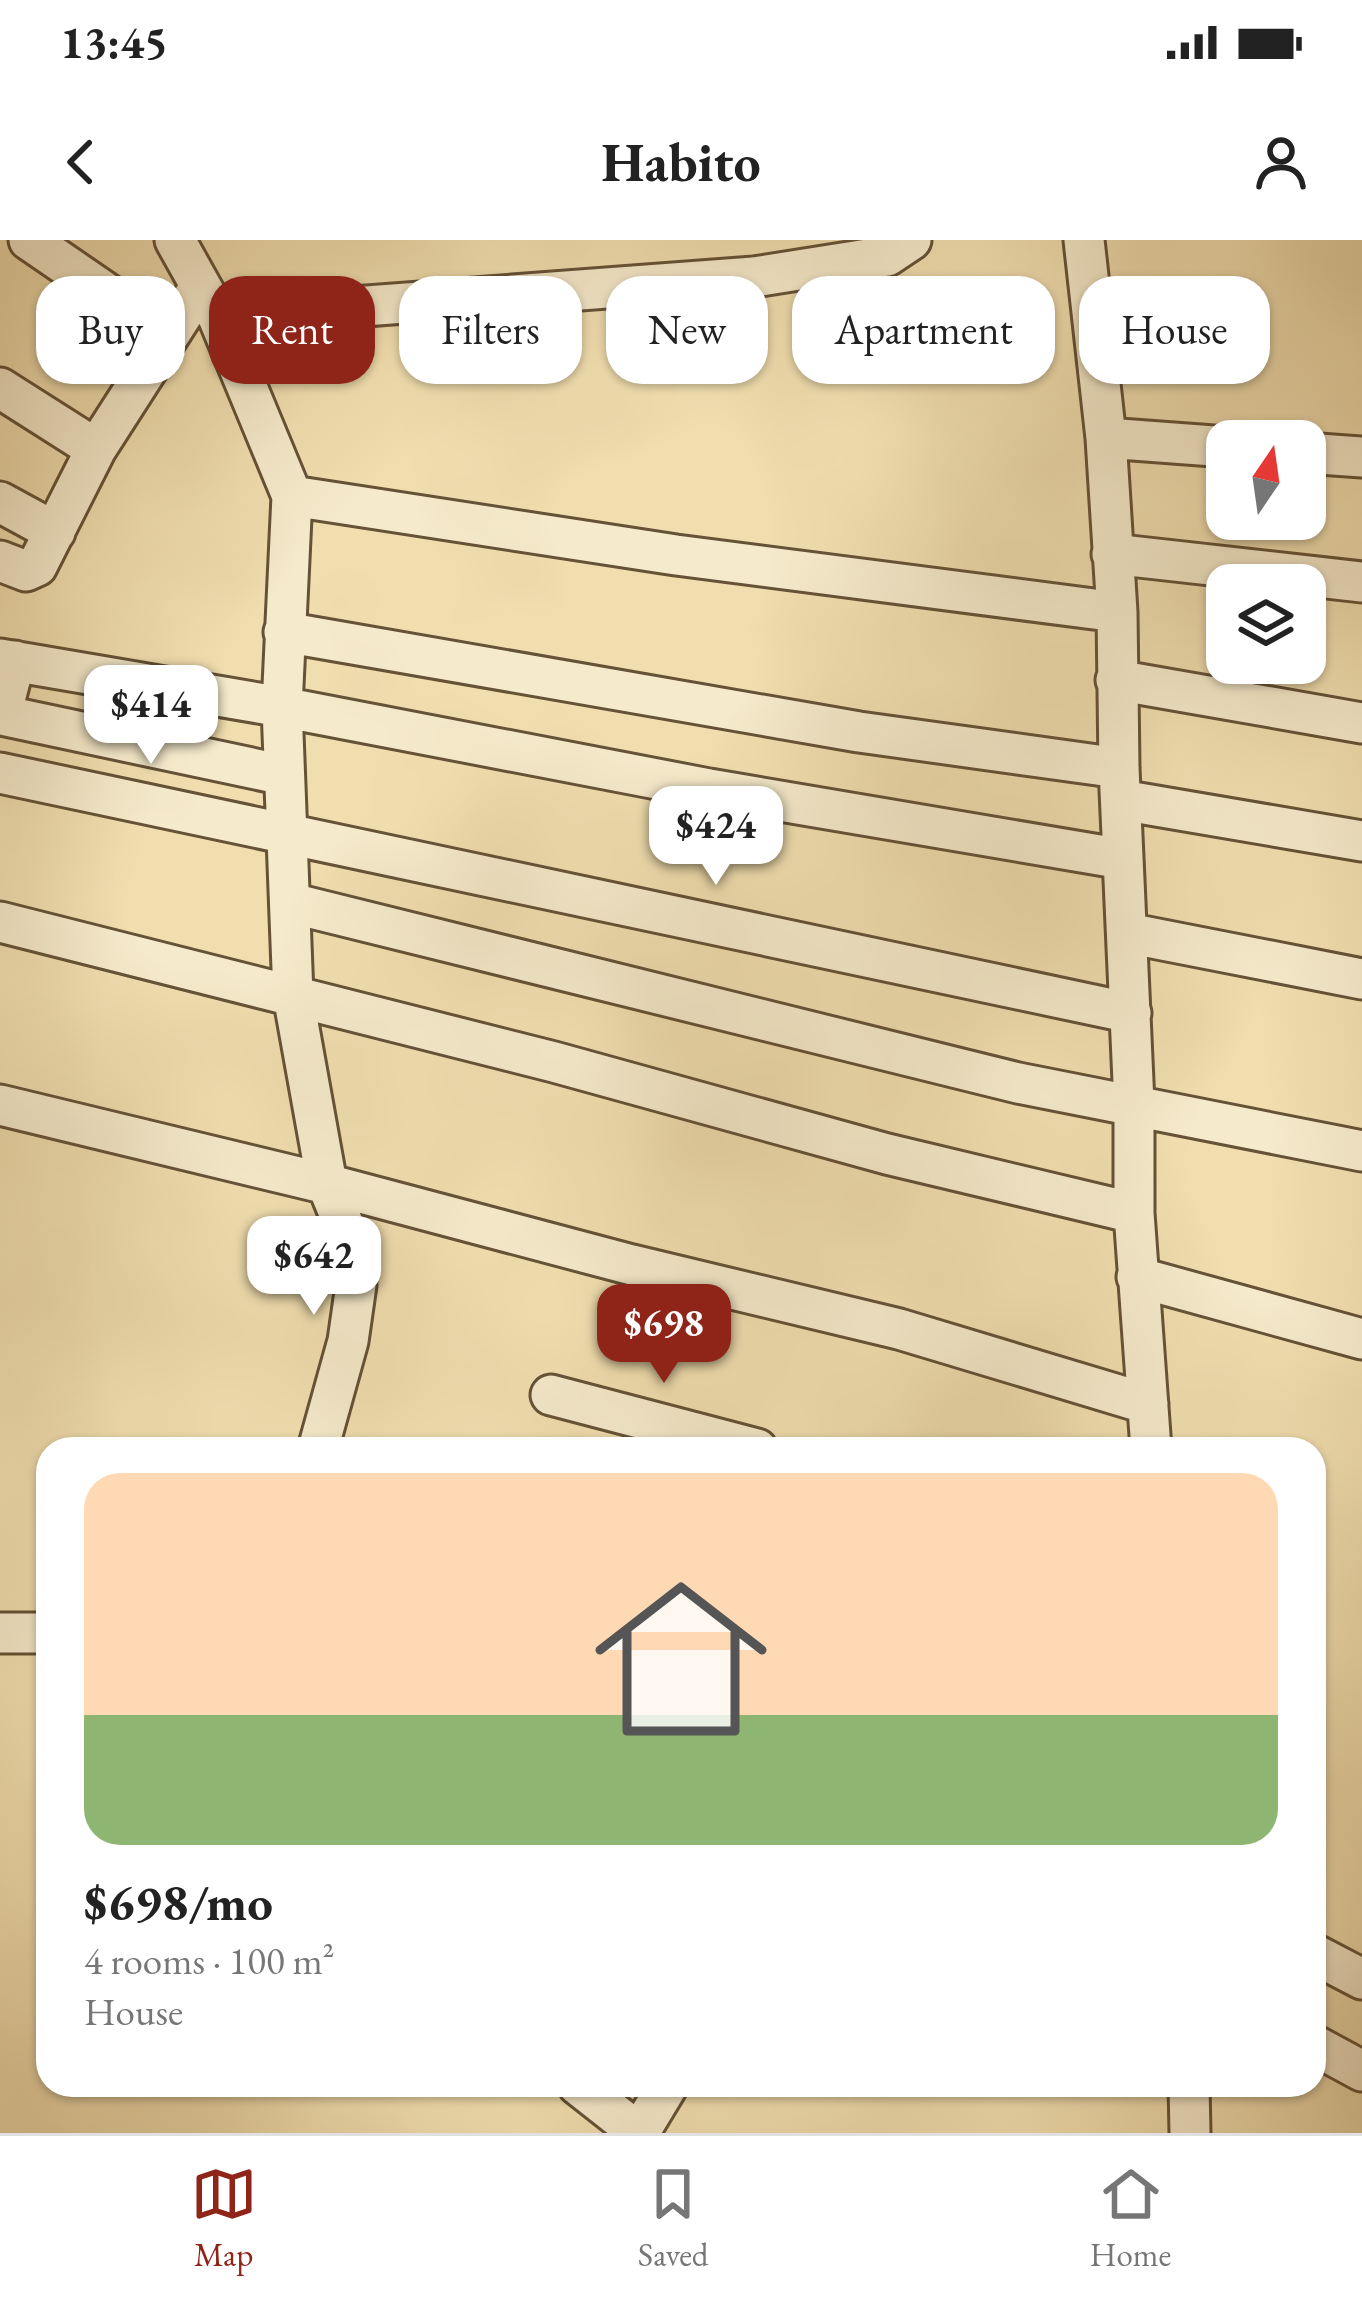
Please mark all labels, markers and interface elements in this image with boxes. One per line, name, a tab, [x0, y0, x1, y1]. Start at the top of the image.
text: 13:45	[60, 13, 168, 71]
text: Habito	[601, 127, 761, 197]
icon: back	[48, 129, 114, 195]
icon: person	[1248, 129, 1314, 195]
chip: Buy	[36, 276, 185, 384]
chip: Rent	[209, 276, 375, 384]
chip: Filters	[399, 276, 582, 384]
chip: New	[606, 276, 768, 384]
chip: Apartment	[792, 276, 1055, 384]
chip: House	[1079, 276, 1270, 384]
north arrow	[1206, 420, 1326, 540]
map controls	[1206, 420, 1326, 684]
button: layers	[1206, 564, 1326, 684]
pin: $414	[80, 665, 222, 767]
text: $414	[111, 678, 191, 729]
pin: $424	[645, 786, 787, 888]
text: $424	[676, 799, 756, 850]
pin: $642	[243, 1216, 385, 1318]
text: $642	[274, 1229, 354, 1280]
pin: $698	[593, 1284, 735, 1386]
text: $698	[624, 1297, 704, 1348]
icon: home	[573, 1551, 789, 1767]
text: $698/mo	[84, 1869, 273, 1935]
text: 4 rooms · 100 m²	[84, 1935, 335, 1986]
text: House	[84, 1986, 183, 2037]
tab: Map	[191, 2161, 257, 2276]
tab: Saved	[638, 2161, 709, 2276]
tab: Home	[1090, 2161, 1171, 2276]

